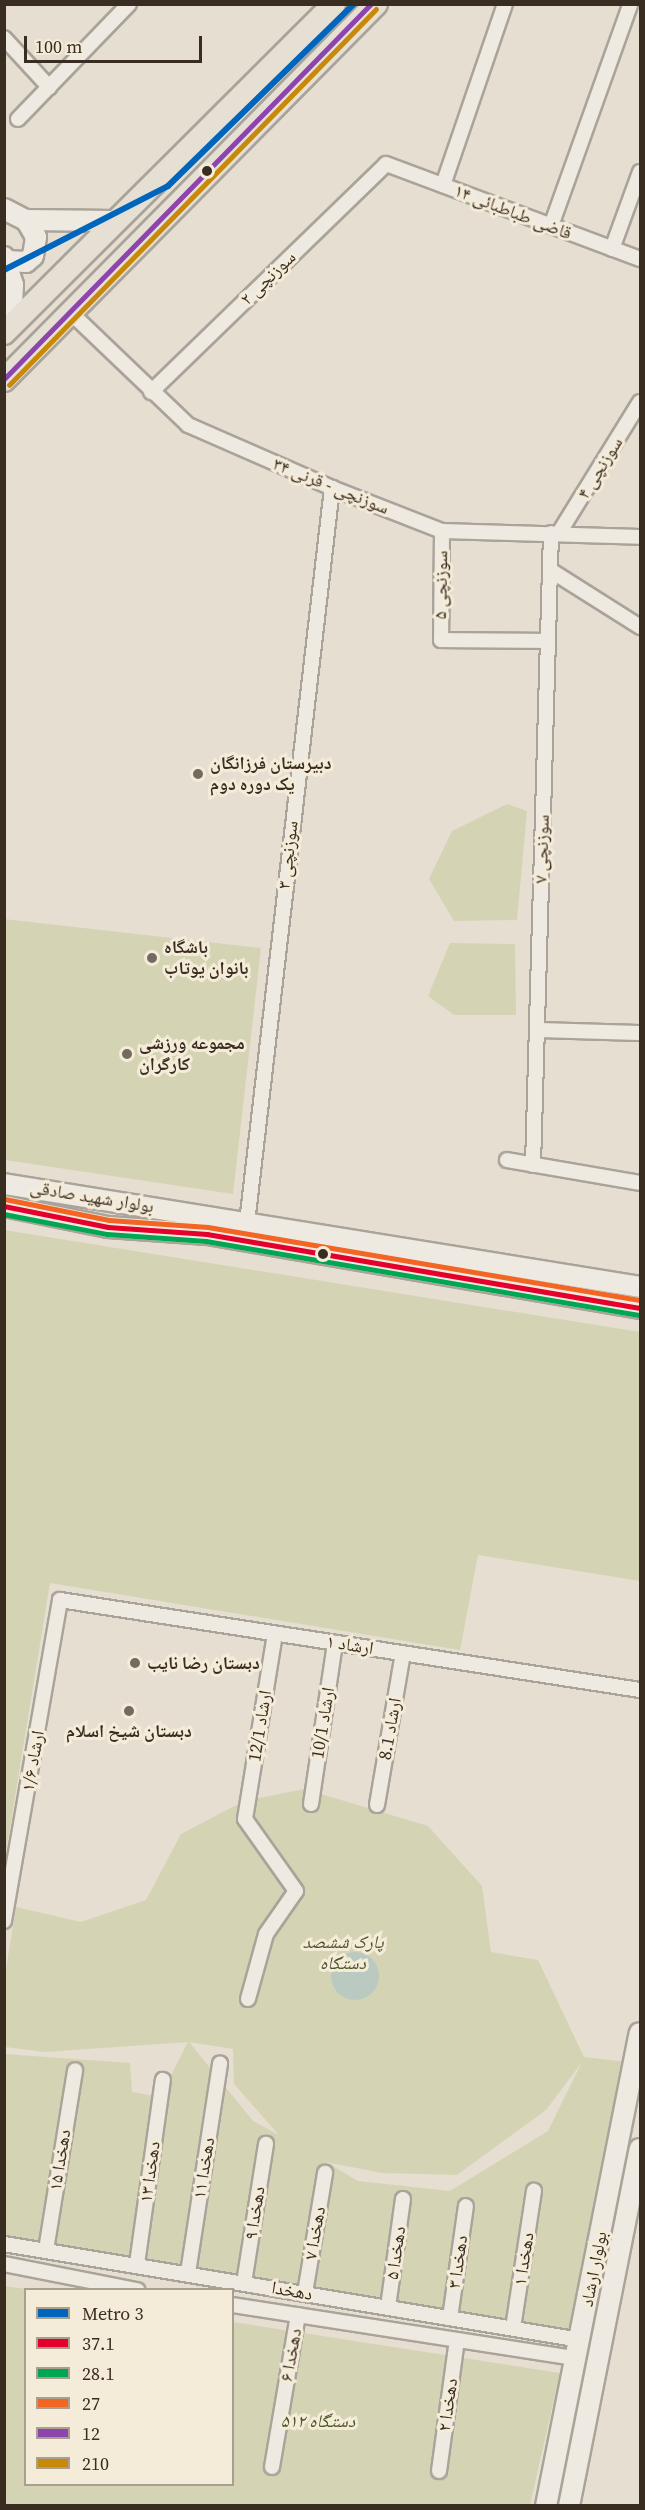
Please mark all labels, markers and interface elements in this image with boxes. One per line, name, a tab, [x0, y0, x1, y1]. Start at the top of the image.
scale bar	[27, 24, 206, 62]
text: 100 m	[35, 34, 82, 59]
unlabelled marker	[201, 165, 213, 177]
street label: قاضی طباطبائی ۱۴	[451, 180, 575, 244]
street label: سوزنچی ۲	[236, 246, 300, 310]
street label: سوزنچی ۴	[573, 433, 627, 503]
street label: سوزنچی - قرنی ۳۴	[270, 453, 392, 519]
street label: سوزنچی ۵	[430, 550, 452, 620]
place label: دبیرستان فرزانگان یک دوره دوم	[210, 753, 331, 795]
marker: دبیرستان فرزانگان یک دوره دوم	[191, 767, 205, 781]
street label: سوزنچی ۷	[530, 814, 554, 884]
street label: سوزنچی ۳	[273, 820, 303, 890]
place label: باشگاه بانوان یوتاب	[164, 937, 249, 980]
marker: باشگاه بانوان یوتاب	[145, 951, 159, 965]
place label: مجموعه ورزشی کارگران	[139, 1033, 245, 1076]
marker: مجموعه ورزشی کارگران	[120, 1047, 134, 1061]
street label: بولوار شهید صادقی	[29, 1177, 155, 1217]
unlabelled marker	[317, 1248, 329, 1260]
street label: ارشاد ۱	[325, 1631, 375, 1659]
place label: دبستان رضا نایب	[147, 1652, 260, 1674]
marker: دبستان رضا نایب	[128, 1656, 142, 1670]
street label: ارشاد 10/1	[307, 1686, 339, 1760]
street label: ارشاد 12/1	[244, 1689, 276, 1763]
street label: ارشاد 8.1	[374, 1696, 406, 1762]
marker: دبستان شیخ اسلام	[122, 1704, 136, 1718]
place label: دبستان شیخ اسلام	[66, 1720, 192, 1742]
street label: ارشاد ۱/۶	[17, 1729, 49, 1793]
park label: پارک‌ ششصد دستگاه	[302, 1932, 384, 1974]
street label: دهخدا ۱۵	[45, 2128, 75, 2192]
street label: دهخدا ۱۱	[189, 2136, 219, 2200]
street label: دهخدا ۱۳	[135, 2140, 165, 2204]
street label: دهخدا ۹	[240, 2185, 270, 2241]
street label: دهخدا ۷	[300, 2205, 330, 2261]
street label: دهخدا ۵	[382, 2225, 410, 2281]
street label: بولوار ارشاد	[576, 2230, 612, 2308]
street label: دهخدا ۱	[509, 2231, 539, 2287]
street label: دهخدا ۳	[444, 2234, 472, 2290]
street label: دهخدا	[270, 2277, 314, 2305]
legend	[24, 2288, 234, 2486]
text: Metro 3	[82, 2301, 143, 2326]
street label: دهخدا ۶	[276, 2327, 306, 2383]
text: 37.1	[82, 2331, 114, 2356]
text: 28.1	[82, 2361, 114, 2386]
street label: دهخدا ۲	[434, 2377, 462, 2433]
text: 27	[82, 2391, 100, 2416]
park label: ۵۱۲ دستگاه	[281, 2410, 355, 2432]
text: 12	[82, 2421, 100, 2446]
text: 210	[82, 2451, 109, 2476]

